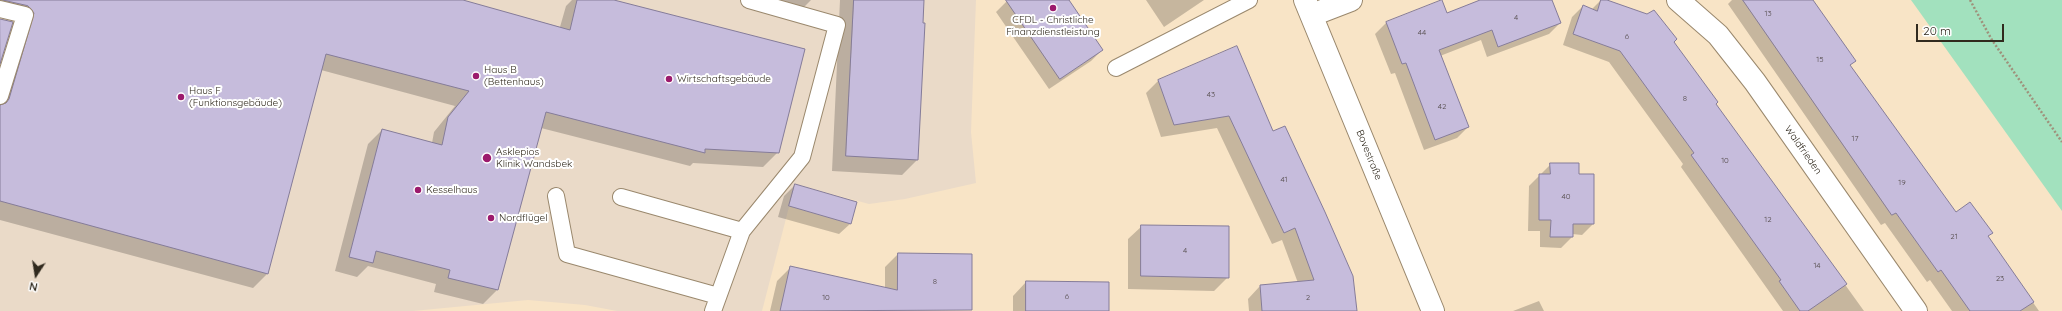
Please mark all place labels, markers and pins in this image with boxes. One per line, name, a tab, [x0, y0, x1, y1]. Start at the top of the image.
marker: CFDL - Christliche Finanzdienstleistung	[1048, 3, 1058, 13]
place label: CFDL - Christliche Finanzdienstleistung	[1006, 14, 1100, 38]
place label: Haus B (Bettenhaus)	[484, 64, 544, 88]
marker: Haus B (Bettenhaus)	[471, 71, 481, 81]
place label: Wirtschaftsgebäude	[677, 73, 771, 85]
marker: Wirtschaftsgebäude	[664, 74, 674, 84]
place label: Haus F (Funktionsgebäude)	[189, 85, 282, 108]
marker: Haus F (Funktionsgebäude)	[176, 92, 186, 102]
place label: Asklepios Klinik Wandsbek	[496, 146, 572, 170]
marker: Asklepios Klinik Wandsbek	[481, 152, 493, 164]
place label: Kesselhaus	[426, 184, 478, 196]
marker: Kesselhaus	[413, 185, 423, 195]
place label: Nordflügel	[499, 212, 547, 224]
marker: Nordflügel	[486, 213, 496, 223]

